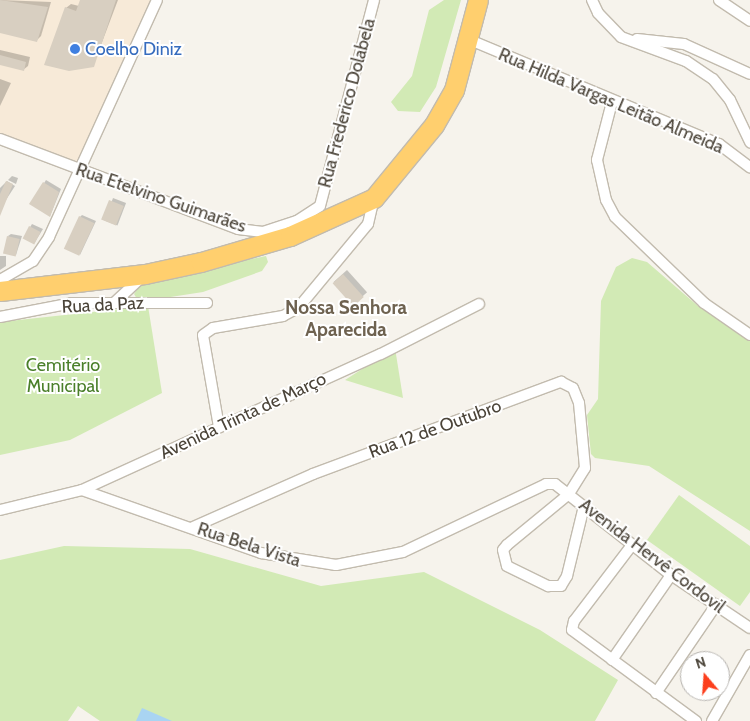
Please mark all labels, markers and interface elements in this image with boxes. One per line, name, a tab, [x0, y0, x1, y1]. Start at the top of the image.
street label: Rua Frederico Dolabela	[314, 16, 380, 190]
place label: Coelho Diniz	[85, 38, 182, 60]
marker: Coelho Diniz	[69, 43, 81, 55]
street label: Rua Hilda Vargas Leitão Almeida	[495, 44, 727, 158]
street label: Rua Etelvino Guimarães	[73, 159, 249, 237]
street label: Rua da Paz	[61, 292, 145, 318]
district label: Nossa Senhora Aparecida	[285, 297, 407, 341]
park label: Cemitério Municipal	[26, 355, 100, 398]
street label: Avenida Trinta de Março	[156, 368, 330, 464]
street label: Rua 12 de Outubro	[366, 395, 504, 463]
street label: Avenida Hervê Cordovil	[575, 494, 729, 618]
street label: Rua Bela Vista	[195, 518, 303, 572]
north arrow	[680, 651, 730, 701]
text: N	[693, 653, 708, 673]

